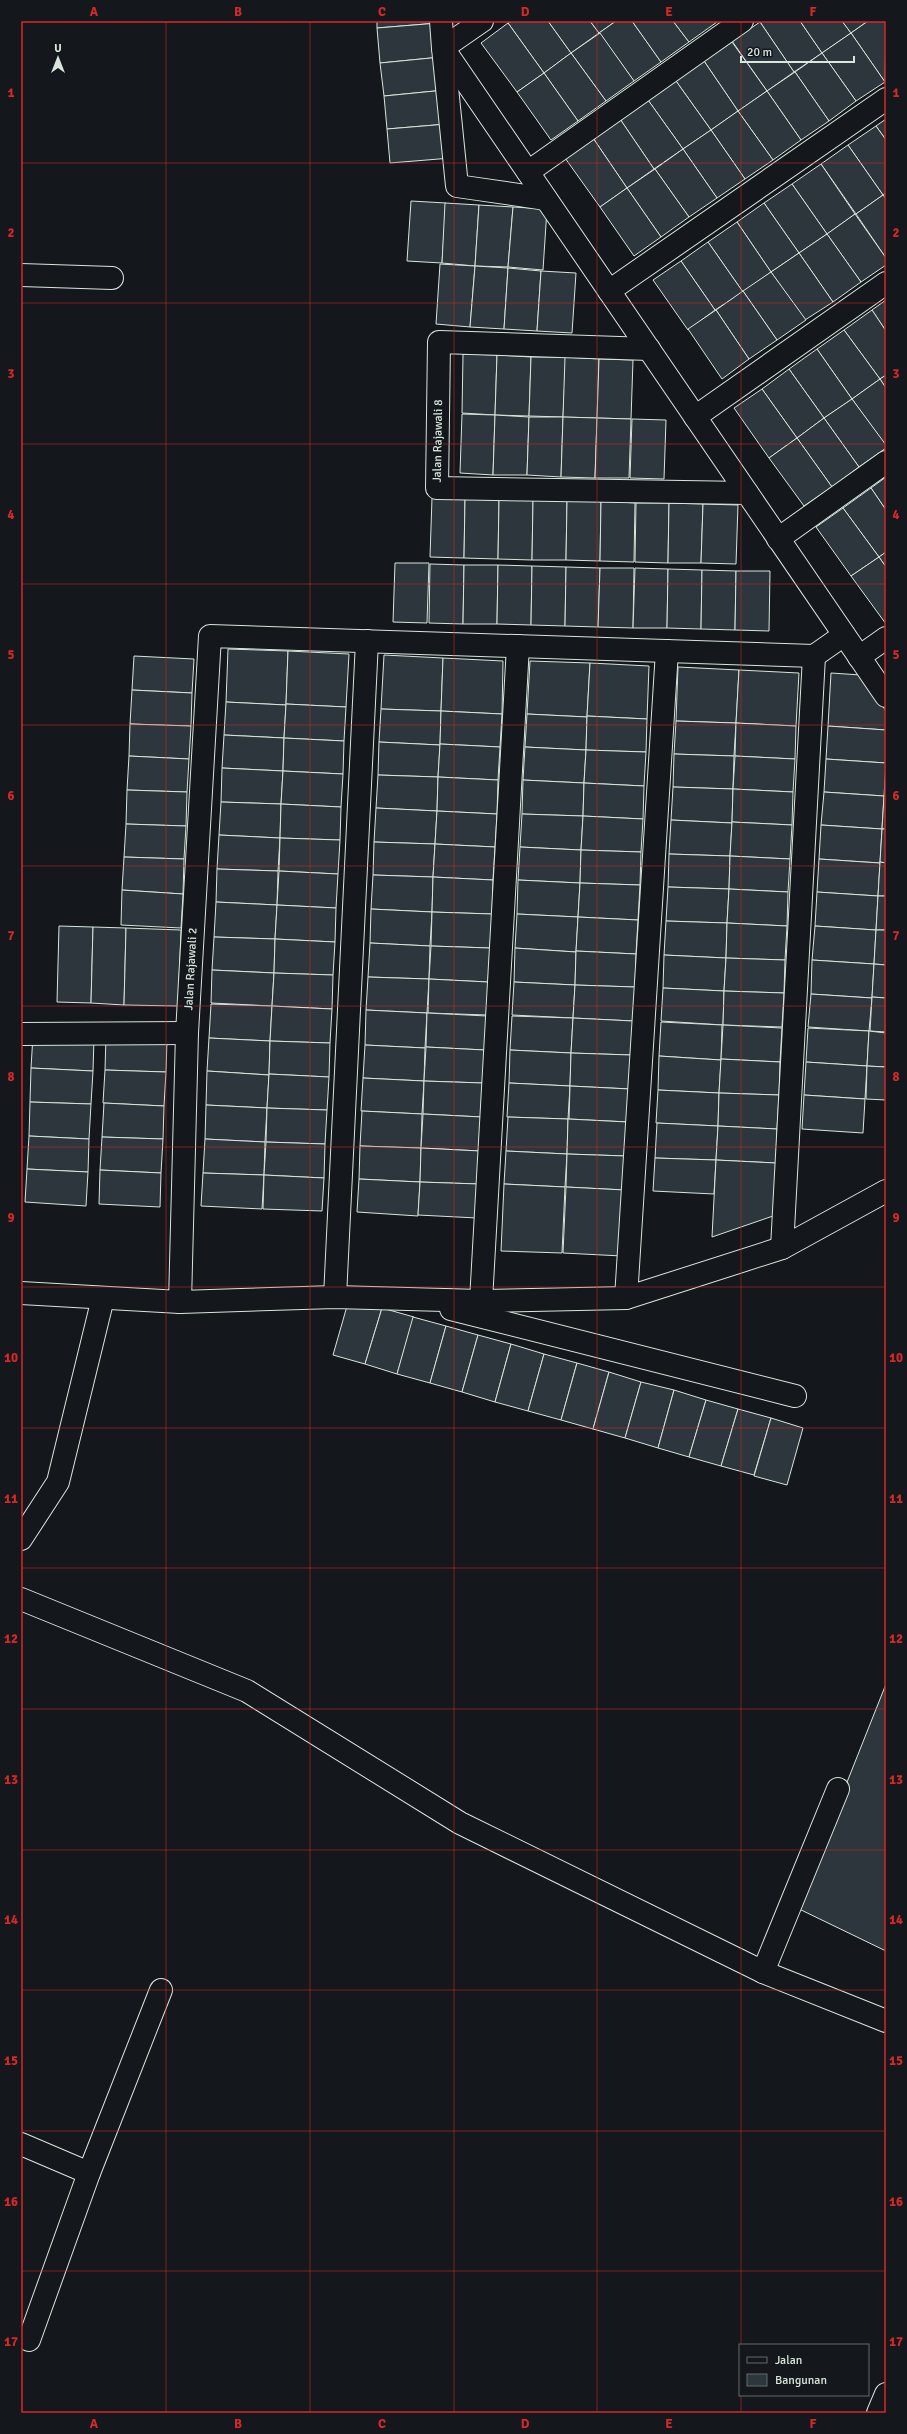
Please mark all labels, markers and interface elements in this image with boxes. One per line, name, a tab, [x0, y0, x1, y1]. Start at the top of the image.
text: A	[90, 4, 99, 20]
text: B	[234, 4, 242, 20]
text: C	[378, 4, 386, 20]
text: D	[521, 4, 530, 20]
text: E	[665, 4, 673, 20]
text: F	[810, 4, 817, 20]
north arrow	[38, 38, 78, 78]
scale bar	[741, 38, 854, 64]
text: U	[54, 42, 62, 55]
text: 20 m	[747, 45, 772, 60]
text: 1	[7, 85, 15, 101]
text: 1	[892, 85, 900, 101]
text: 2	[7, 225, 15, 241]
text: 2	[892, 225, 900, 241]
text: 3	[7, 366, 15, 382]
text: 3	[892, 366, 900, 382]
street label: Jalan Rajawali 8	[430, 399, 446, 483]
text: 4	[7, 507, 15, 523]
text: 4	[892, 507, 900, 523]
text: 5	[7, 647, 15, 663]
text: 5	[892, 647, 900, 663]
text: 6	[7, 788, 15, 804]
text: 6	[892, 788, 900, 804]
street label: Jalan Rajawali 2	[181, 927, 201, 1011]
text: 7	[7, 928, 15, 944]
text: 7	[892, 928, 900, 944]
text: 8	[7, 1069, 15, 1085]
text: 8	[892, 1069, 900, 1085]
text: 9	[7, 1210, 15, 1226]
text: 9	[892, 1210, 900, 1226]
text: 10	[4, 1350, 18, 1366]
text: 10	[889, 1350, 903, 1366]
text: 11	[4, 1491, 18, 1507]
text: 11	[889, 1491, 903, 1507]
text: 12	[4, 1631, 18, 1647]
text: 12	[889, 1631, 903, 1647]
text: 13	[4, 1772, 18, 1788]
text: 13	[889, 1772, 903, 1788]
text: 14	[4, 1912, 18, 1928]
text: 14	[889, 1912, 903, 1928]
text: 15	[4, 2053, 18, 2069]
text: 15	[889, 2053, 903, 2069]
text: 16	[4, 2194, 18, 2210]
text: 16	[889, 2194, 903, 2210]
text: 17	[4, 2334, 18, 2350]
text: 17	[889, 2334, 903, 2350]
legend	[739, 2344, 869, 2396]
text: Jalan	[775, 2353, 802, 2368]
text: Bangunan	[775, 2373, 827, 2388]
text: A	[90, 2416, 99, 2432]
text: B	[234, 2416, 242, 2432]
text: C	[378, 2416, 386, 2432]
text: D	[521, 2416, 530, 2432]
text: E	[665, 2416, 673, 2432]
text: F	[810, 2416, 817, 2432]

